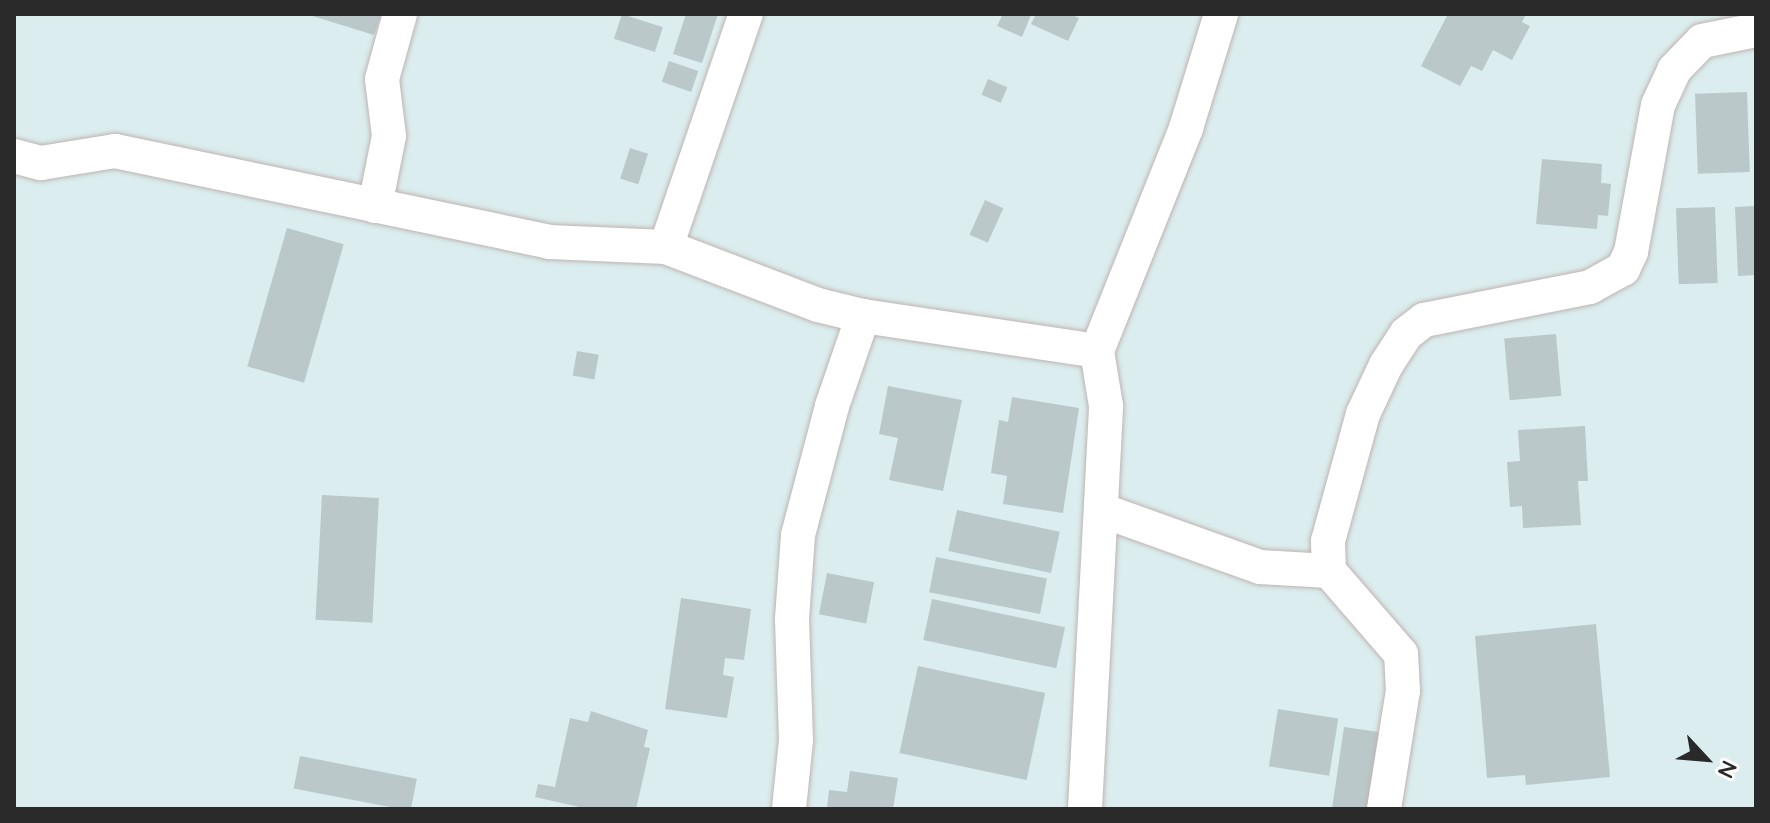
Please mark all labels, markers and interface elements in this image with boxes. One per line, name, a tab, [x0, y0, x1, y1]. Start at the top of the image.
north arrow	[1666, 719, 1746, 799]
text: N	[1711, 756, 1744, 783]

